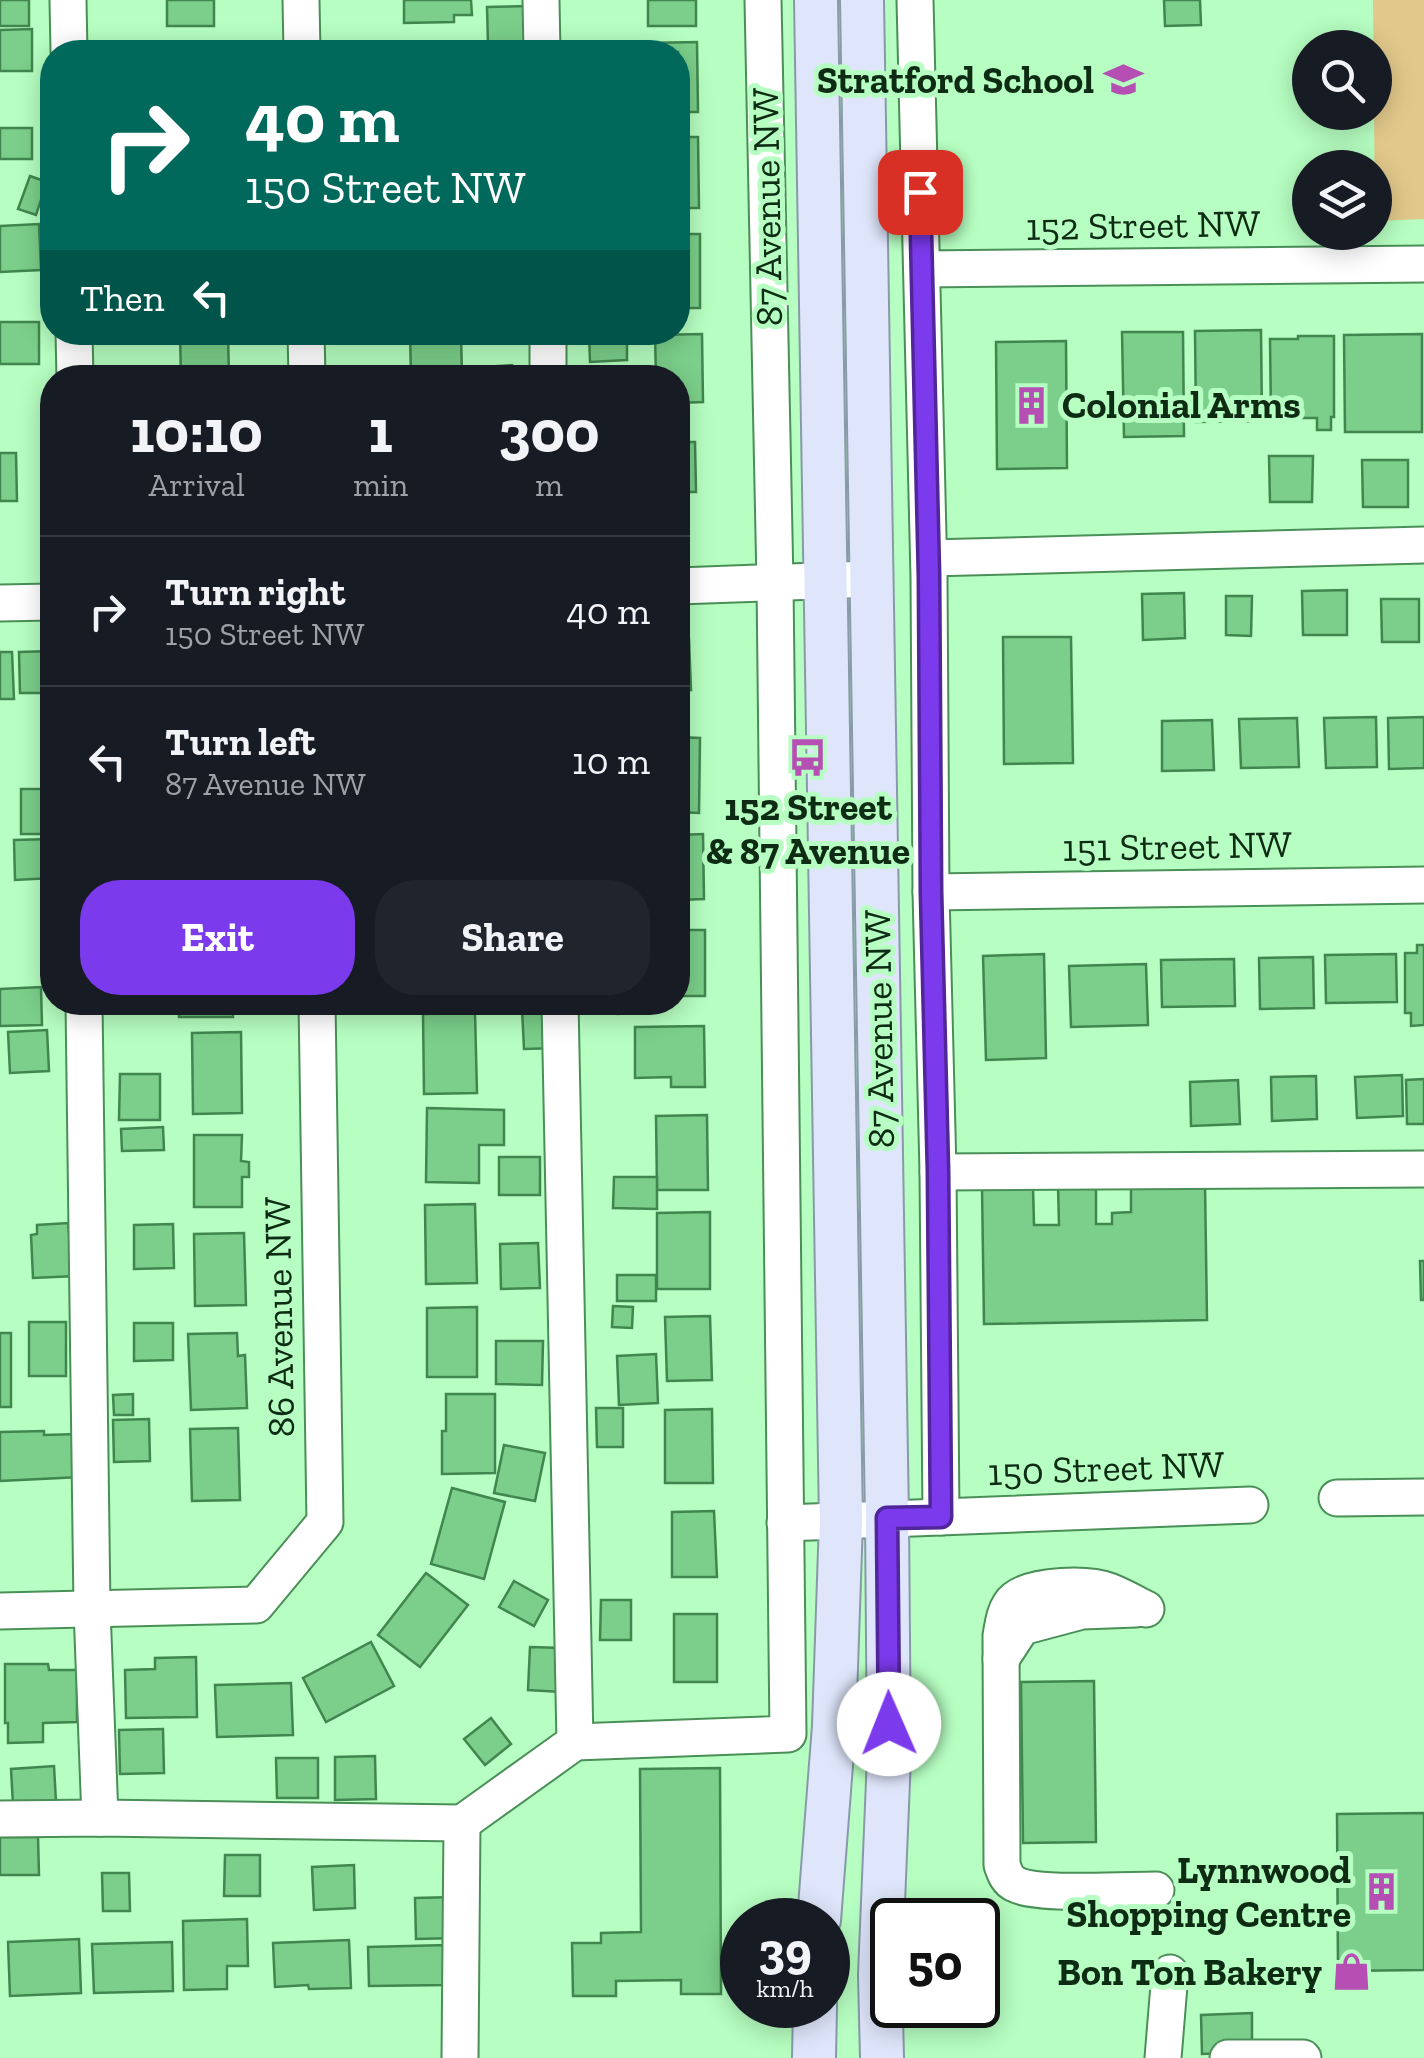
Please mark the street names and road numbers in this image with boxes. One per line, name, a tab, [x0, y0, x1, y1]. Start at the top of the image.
street label: 87 Avenue NW	[742, 87, 792, 327]
street label: 152 Street NW	[1025, 200, 1261, 250]
street label: 151 Street NW	[1062, 821, 1293, 871]
street label: 87 Avenue NW	[854, 909, 904, 1149]
street label: 86 Avenue NW	[254, 1196, 304, 1438]
street label: 150 Street NW	[987, 1441, 1226, 1495]

